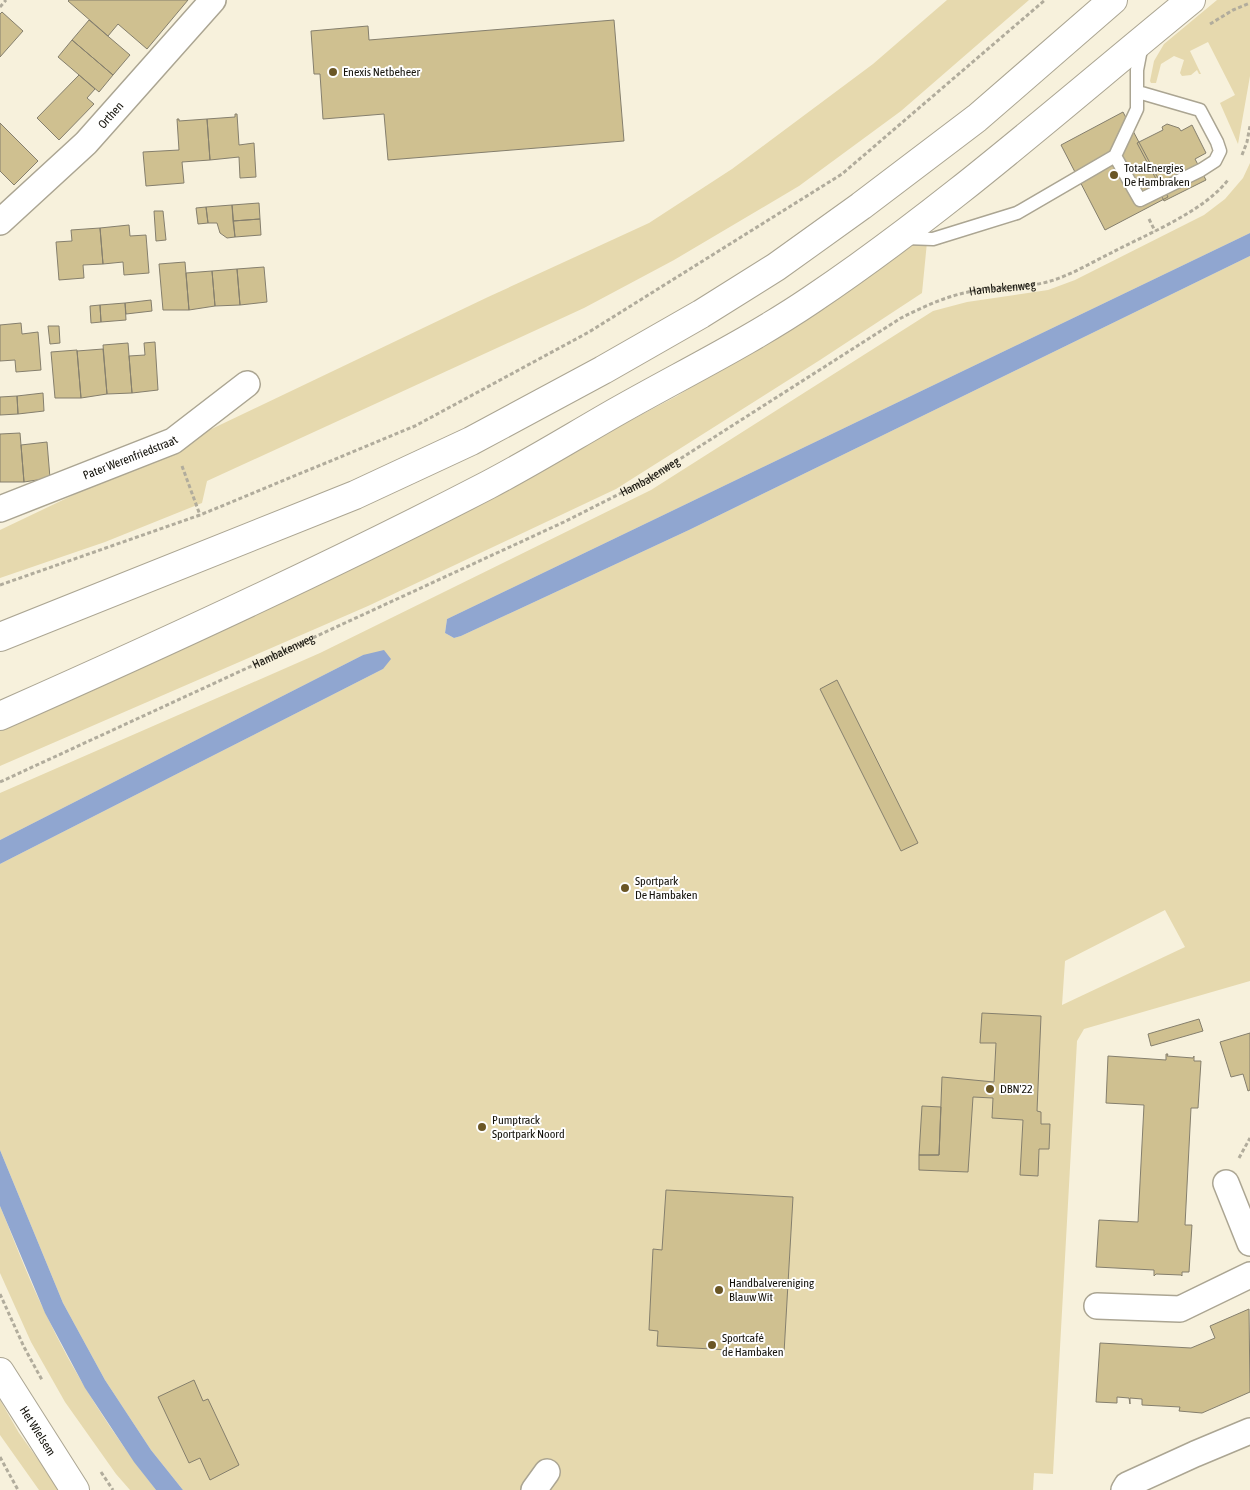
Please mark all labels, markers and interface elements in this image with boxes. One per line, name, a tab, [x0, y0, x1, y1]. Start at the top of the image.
place label: Enexis Netbeheer	[343, 65, 421, 79]
marker: Enexis Netbeheer	[327, 66, 339, 78]
street label: Orthen	[95, 99, 126, 131]
place label: TotalEnergies De Hambraken	[1124, 161, 1190, 189]
marker: TotalEnergies De Hambraken	[1108, 169, 1120, 181]
street label: Hambakenweg	[968, 277, 1037, 299]
street label: Pater Werenfriedstraat	[81, 433, 181, 483]
street label: Hambakenweg	[618, 454, 683, 499]
street label: Hambakenweg	[250, 631, 317, 672]
place label: Sportpark De Hambaken	[635, 874, 698, 902]
marker: Sportpark De Hambaken	[619, 882, 631, 894]
place label: DBN'22	[1000, 1082, 1033, 1096]
marker: DBN'22	[984, 1083, 996, 1095]
place label: Pumptrack Sportpark Noord	[492, 1113, 565, 1141]
marker: Pumptrack Sportpark Noord	[476, 1121, 488, 1133]
place label: Handbalvereniging Blauw Wit	[729, 1276, 815, 1304]
marker: Handbalvereniging Blauw Wit	[713, 1284, 725, 1296]
place label: Sportcafé de Hambaken	[722, 1331, 784, 1359]
marker: Sportcafé de Hambaken	[706, 1339, 718, 1351]
street label: Het Wielsem	[17, 1404, 58, 1458]

